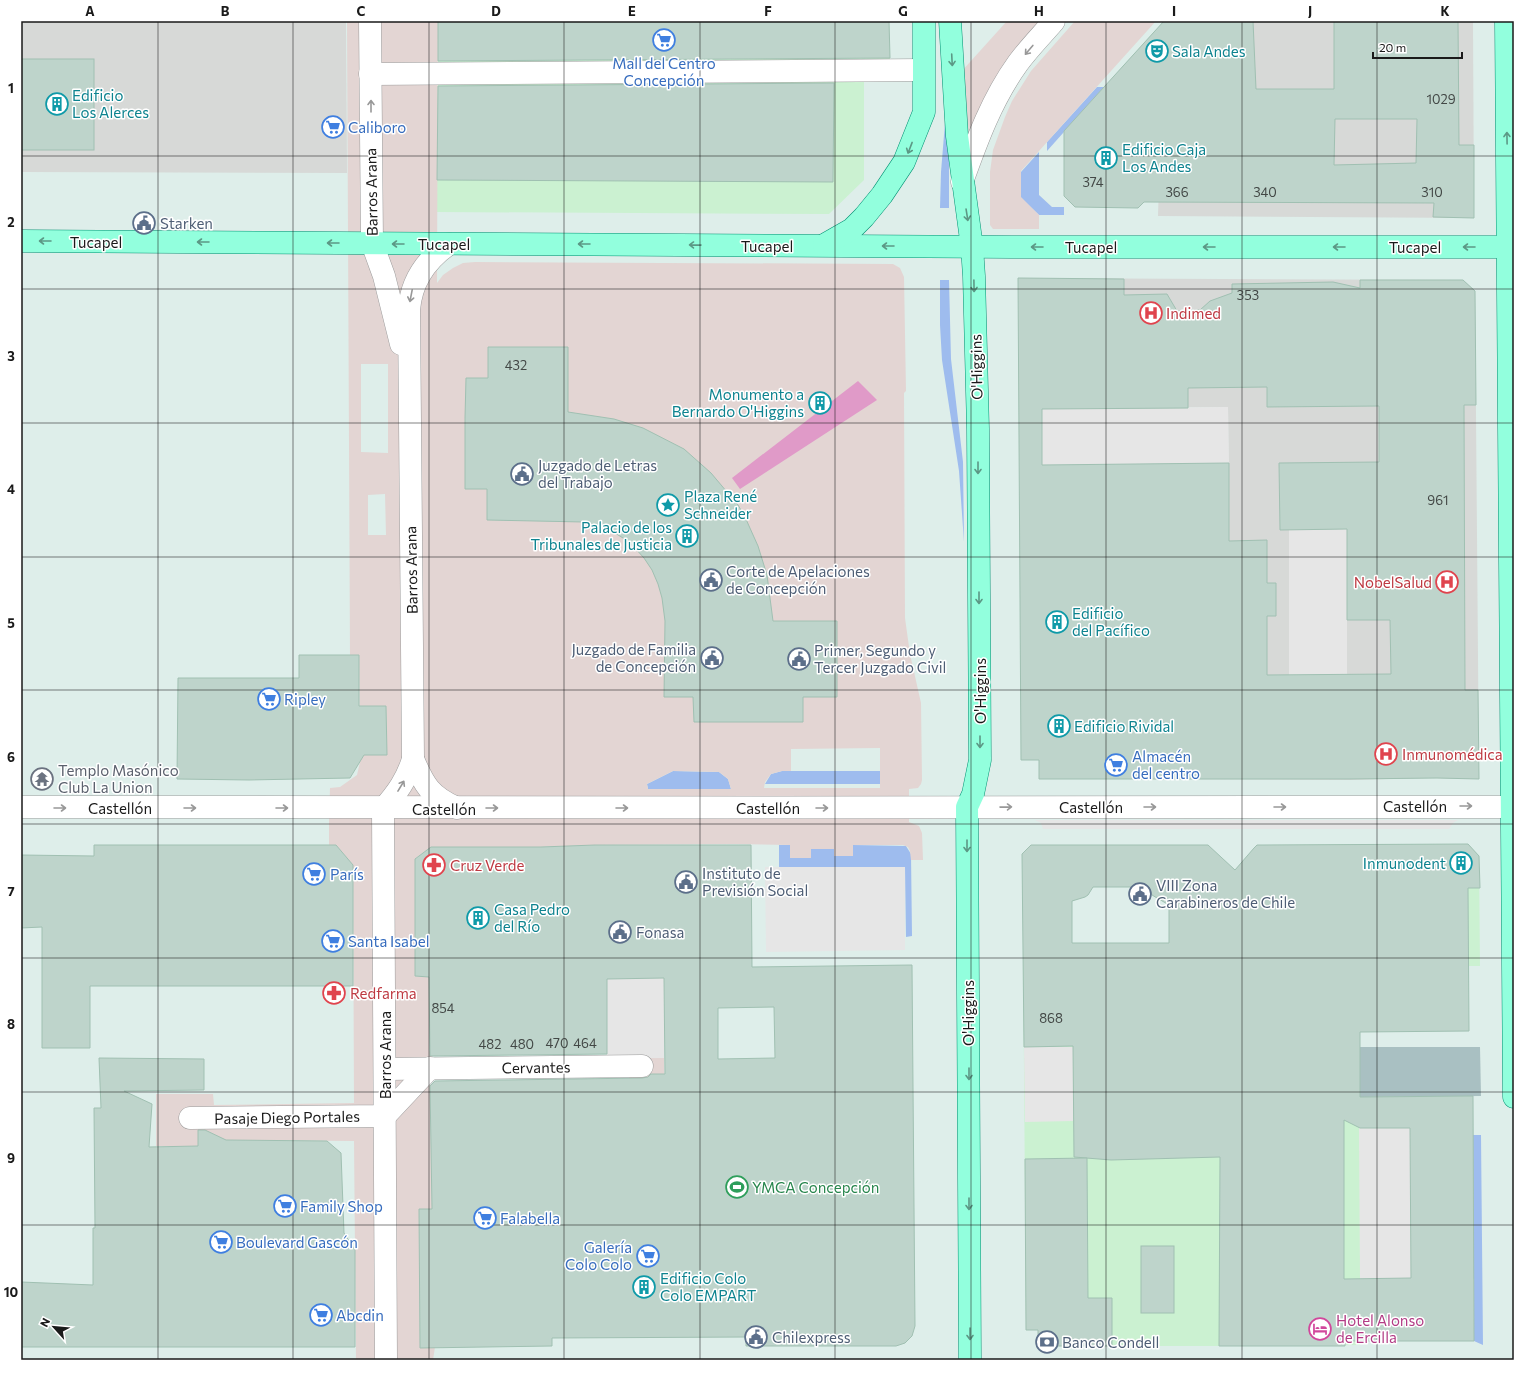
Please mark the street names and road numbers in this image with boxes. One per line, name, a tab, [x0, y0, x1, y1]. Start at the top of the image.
street label: Barros Arana	[361, 148, 381, 236]
street label: Tucapel	[70, 233, 122, 251]
street label: Tucapel	[418, 235, 470, 253]
street label: Tucapel	[741, 237, 793, 255]
street label: Tucapel	[1065, 238, 1117, 256]
street label: Tucapel	[1389, 238, 1441, 256]
street label: O'Higgins	[966, 334, 986, 400]
street label: Barros Arana	[401, 526, 421, 614]
street label: O'Higgins	[971, 658, 989, 724]
street label: Castellón	[1383, 797, 1447, 815]
street label: Castellón	[1059, 798, 1123, 816]
street label: Castellón	[88, 799, 152, 817]
street label: Castellón	[736, 799, 800, 817]
street label: Castellón	[412, 800, 476, 818]
street label: O'Higgins	[959, 980, 977, 1046]
street label: Barros Arana	[376, 1011, 394, 1099]
street label: Cervantes	[501, 1057, 571, 1077]
street label: Pasaje Diego Portales	[214, 1107, 360, 1127]

